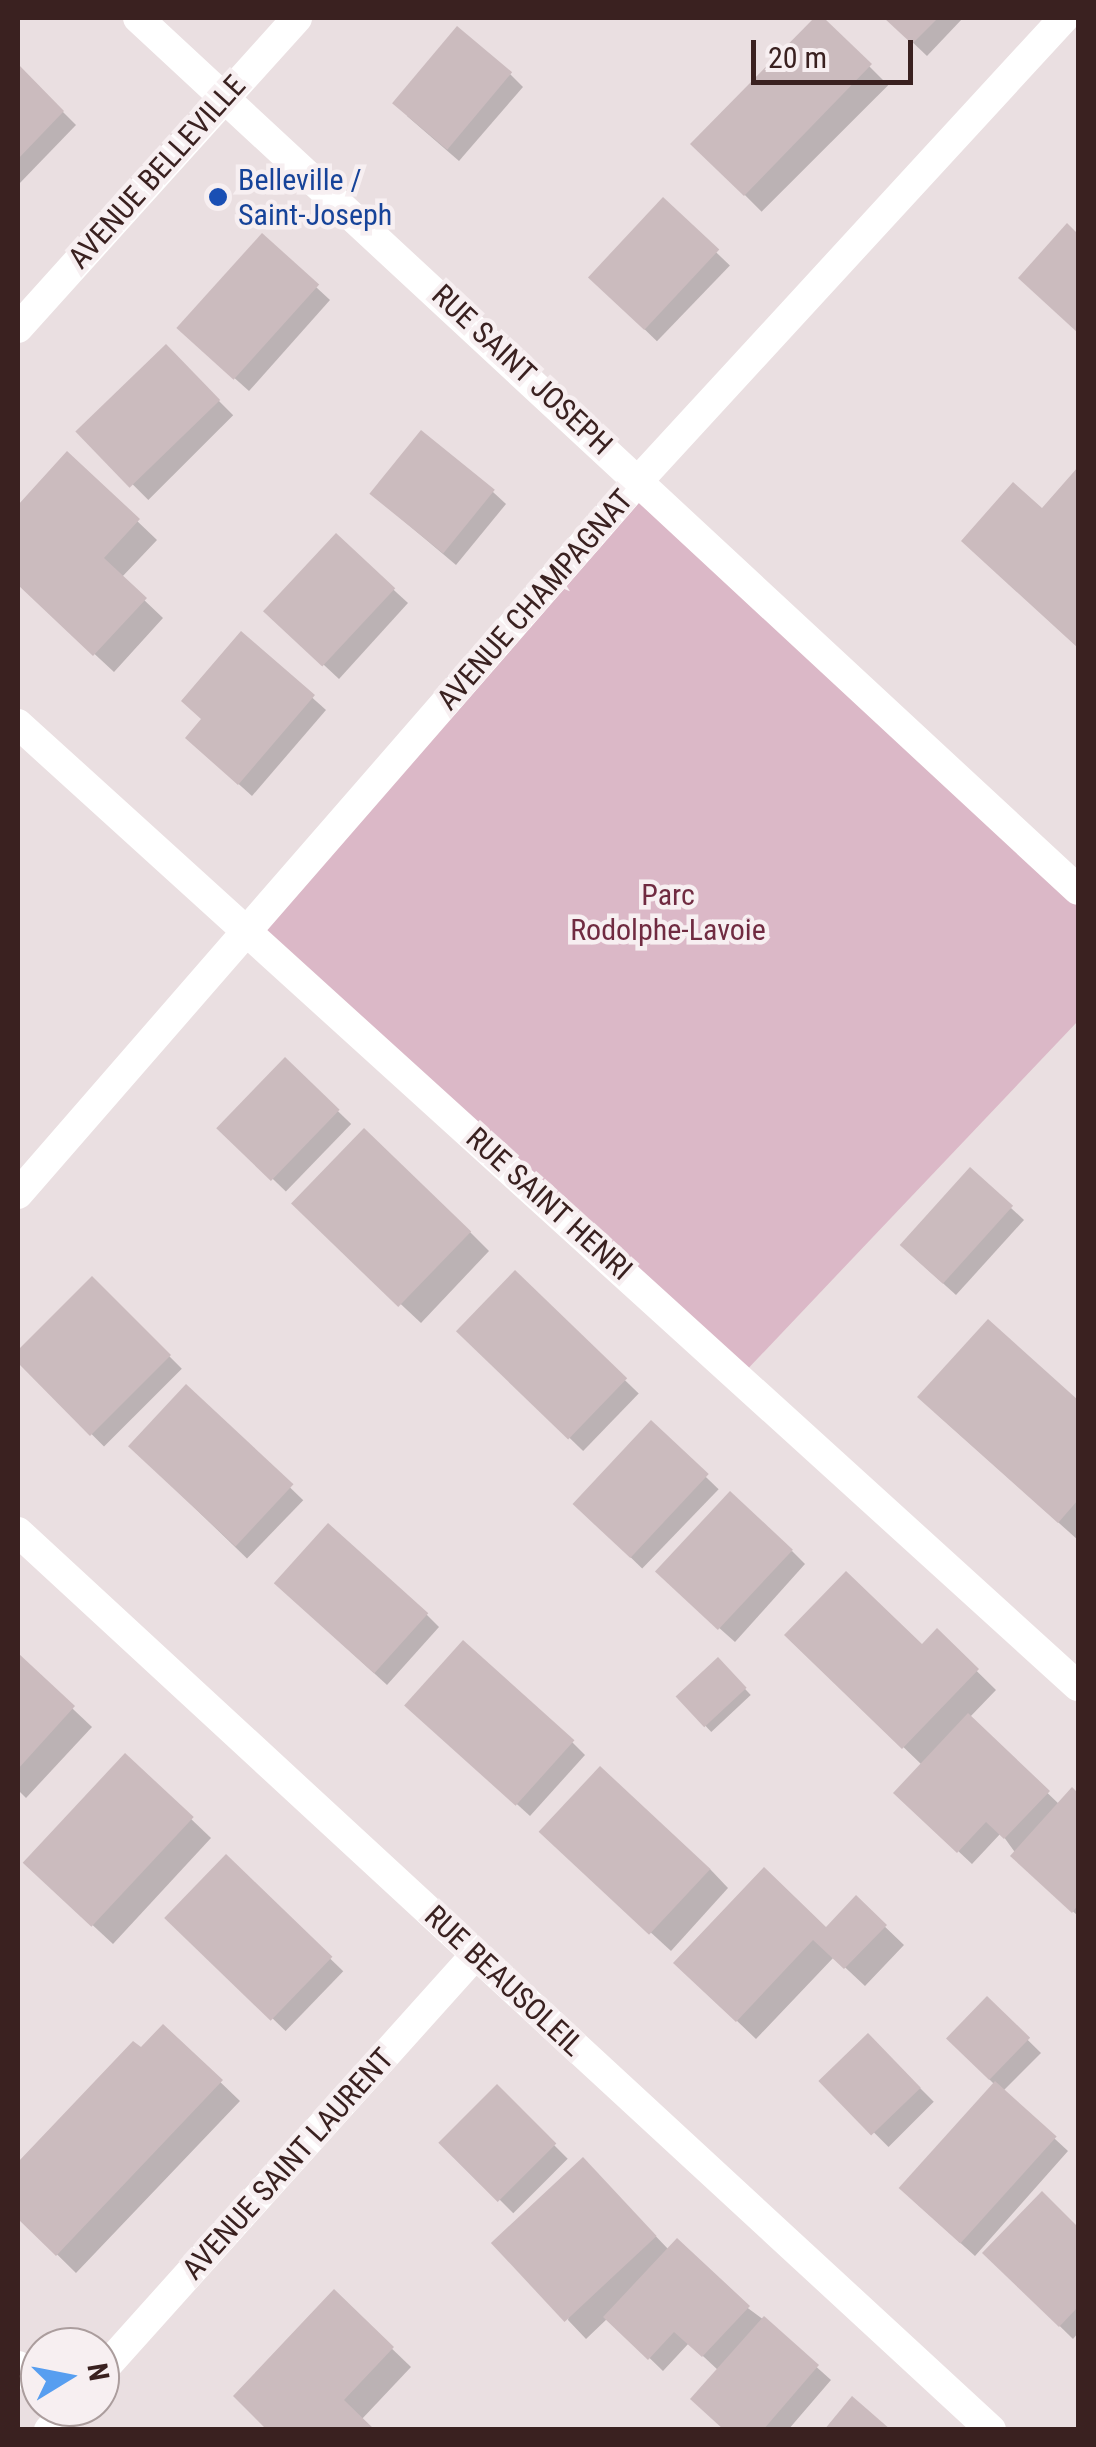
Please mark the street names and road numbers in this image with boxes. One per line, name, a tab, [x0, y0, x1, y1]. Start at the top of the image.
street label: AVENUE BELLEVILLE	[61, 68, 253, 276]
street label: RUE SAINT JOSEPH	[424, 277, 620, 463]
street label: AVENUE CHAMPAGNAT	[430, 482, 640, 718]
street label: RUE SAINT HENRI	[459, 1120, 639, 1288]
street label: RUE BEAUSOLEIL	[417, 1898, 591, 2064]
street label: AVENUE SAINT LAURENT	[175, 2041, 401, 2287]

